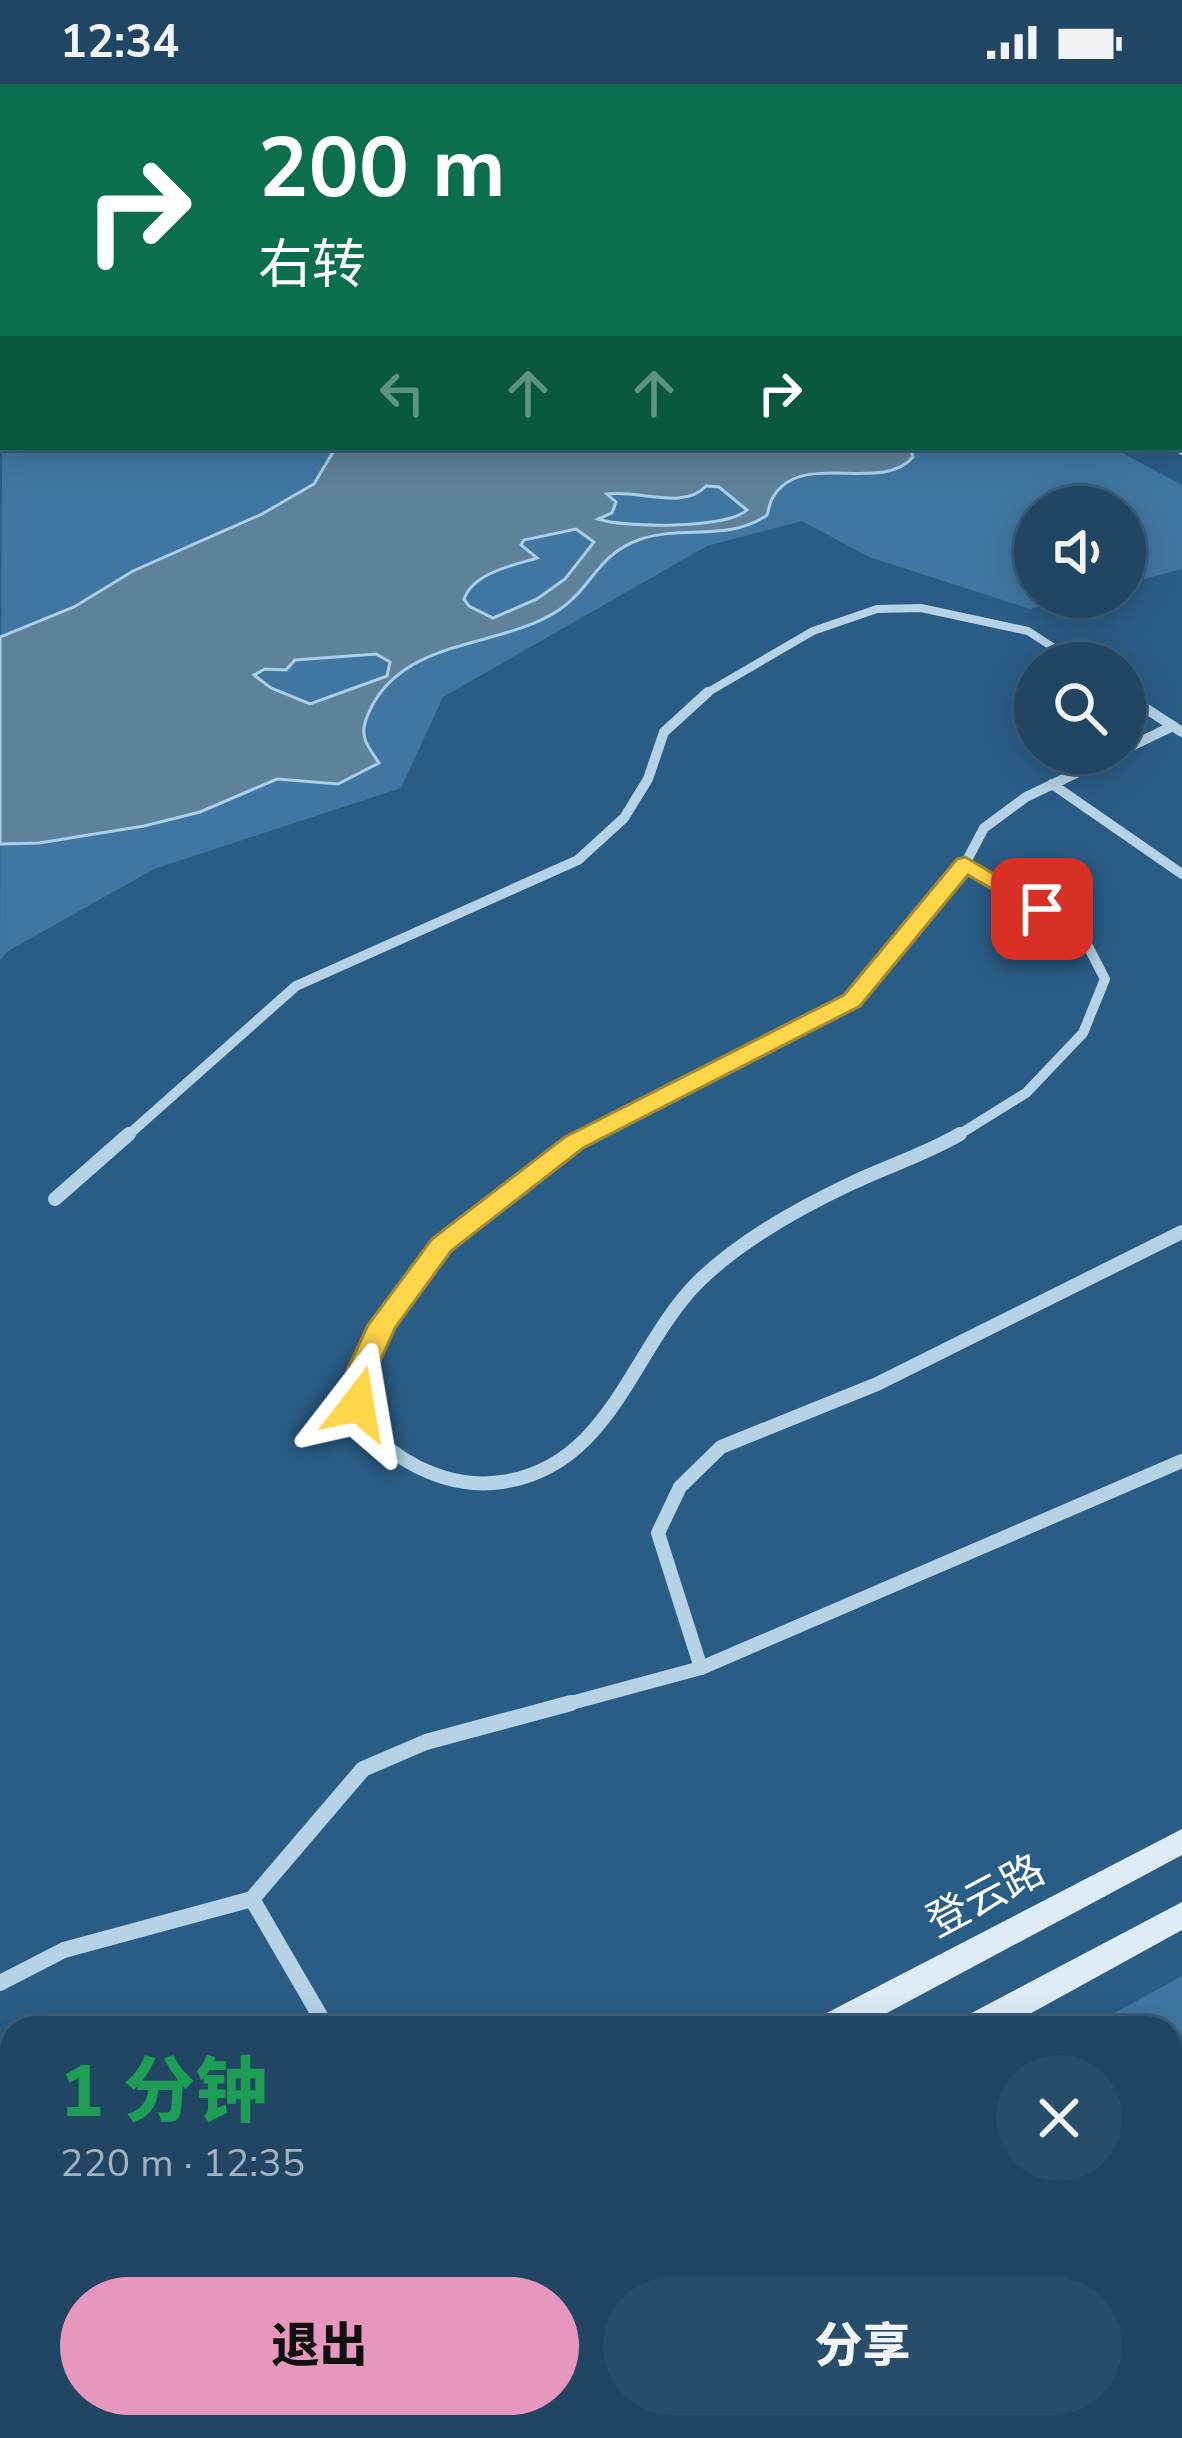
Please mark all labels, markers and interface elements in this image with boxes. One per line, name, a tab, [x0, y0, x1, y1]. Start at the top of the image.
text: 12:34	[60, 12, 179, 73]
text: 200 m	[258, 111, 506, 226]
icon: right	[60, 132, 216, 288]
text: 右转	[258, 228, 366, 302]
icon: left	[369, 360, 435, 426]
icon: ahead	[495, 360, 561, 426]
icon: ahead	[621, 360, 687, 426]
icon: right	[747, 360, 813, 426]
map controls	[1014, 486, 1146, 774]
button: sound	[1014, 486, 1146, 618]
button: search	[1014, 642, 1146, 774]
pin	[991, 858, 1093, 960]
icon: arrive	[1009, 876, 1075, 942]
position arrow	[295, 1341, 421, 1467]
street label: 登云路	[917, 1842, 1055, 1951]
text: 1 分钟	[60, 2043, 267, 2141]
button: close	[996, 2055, 1122, 2181]
text: 220 m · 12:35	[60, 2137, 305, 2190]
button: 退出	[60, 2277, 579, 2415]
button: 分享	[603, 2277, 1122, 2415]

